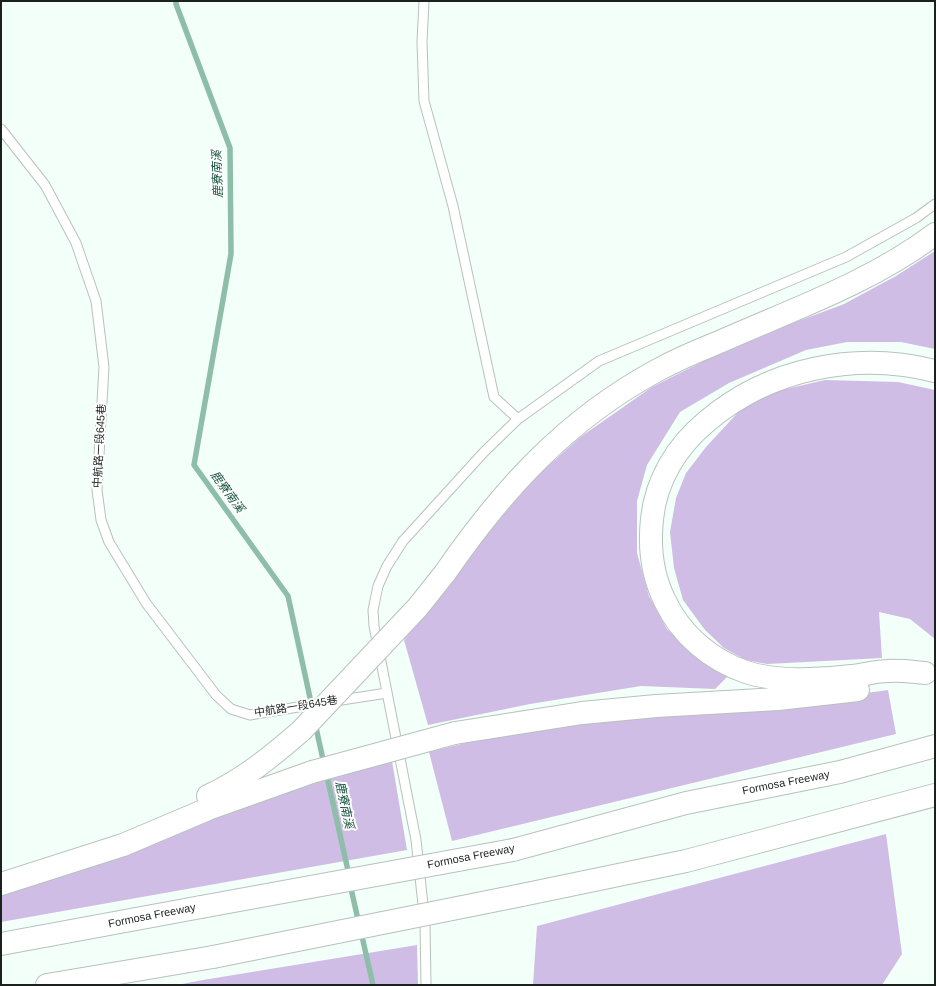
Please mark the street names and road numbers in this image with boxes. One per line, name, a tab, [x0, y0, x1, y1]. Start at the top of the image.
street label: 中航路一段645巷	[91, 404, 109, 488]
street label: 中航路一段645巷	[253, 694, 339, 720]
street label: Formosa Freeway	[741, 768, 831, 798]
street label: Formosa Freeway	[426, 842, 516, 872]
street label: Formosa Freeway	[107, 901, 197, 931]

